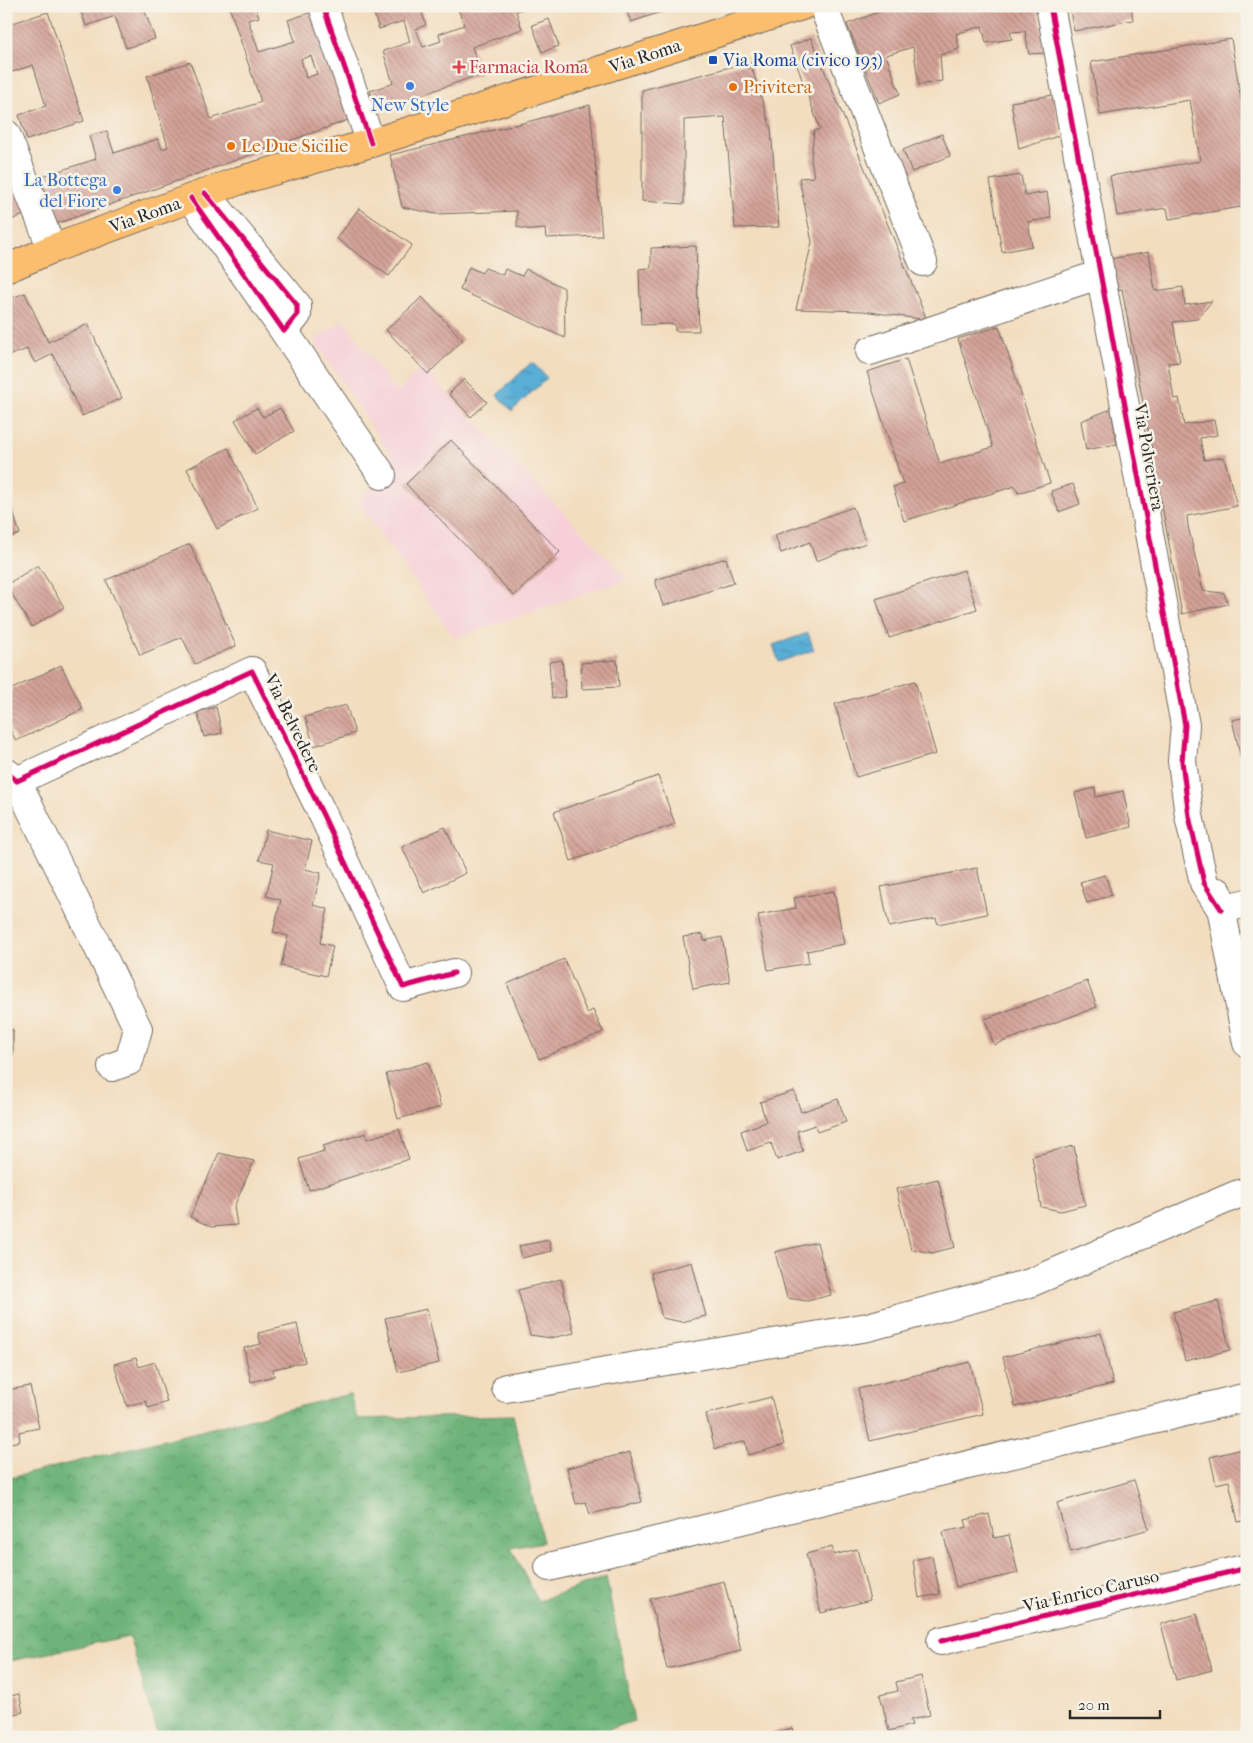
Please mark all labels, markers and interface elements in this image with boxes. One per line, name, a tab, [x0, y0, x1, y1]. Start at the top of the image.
street label: Via Roma	[606, 35, 684, 78]
place label: Via Roma (civico 193)	[722, 50, 883, 71]
marker: Via Roma (civico 193)	[707, 54, 719, 66]
place label: Farmacia Roma	[469, 57, 589, 78]
marker: Farmacia Roma	[453, 61, 465, 73]
place label: Privitera	[743, 77, 813, 98]
marker: New Style	[404, 80, 416, 92]
marker: Privitera	[727, 81, 739, 93]
place label: New Style	[371, 95, 449, 116]
place label: Le Due Sicilie	[241, 136, 348, 157]
marker: Le Due Sicilie	[225, 140, 237, 152]
place label: La Bottega del Fiore	[23, 170, 108, 212]
marker: La Bottega del Fiore	[111, 184, 123, 196]
street label: Via Roma	[106, 193, 184, 238]
street label: Via Polveriera	[1129, 401, 1168, 513]
street label: Via Belvedere	[259, 670, 326, 776]
street label: Via Enrico Caruso	[1020, 1566, 1161, 1618]
scale bar	[1070, 1688, 1160, 1720]
text: 20 m	[1078, 1696, 1110, 1714]

